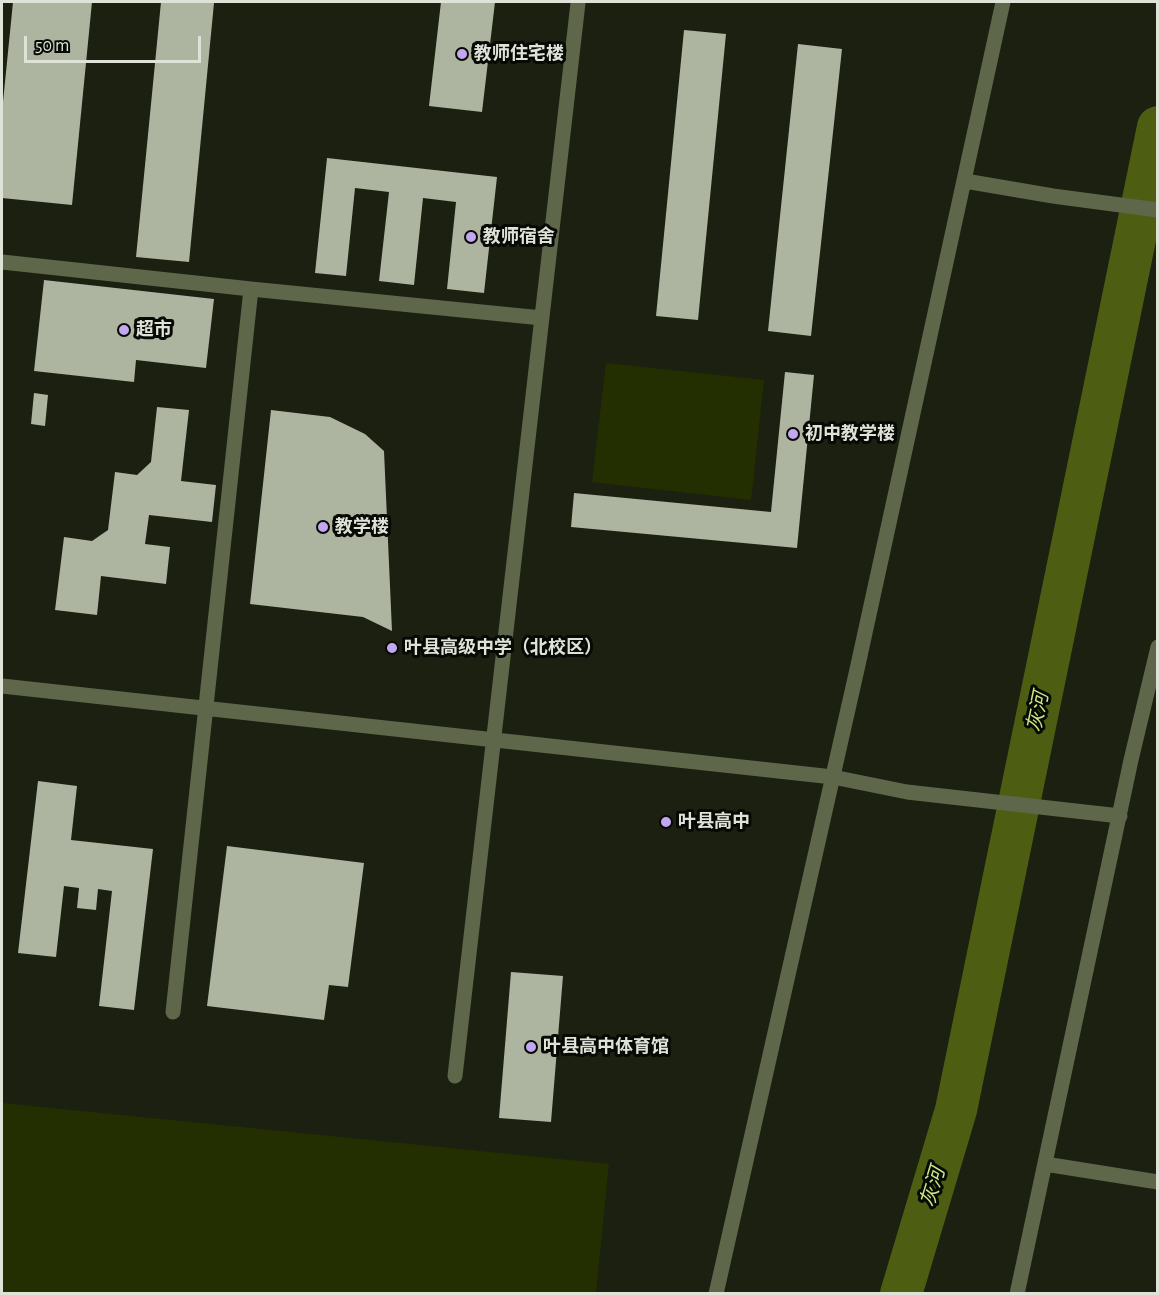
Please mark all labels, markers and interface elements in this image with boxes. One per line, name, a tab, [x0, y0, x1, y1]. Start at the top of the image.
scale bar	[27, 24, 204, 62]
text: 50 m	[35, 37, 69, 55]
place label: 教师住宅楼	[474, 43, 564, 65]
marker: 教师住宅楼	[455, 47, 469, 61]
place label: 教师宿舍	[483, 226, 555, 248]
marker: 教师宿舍	[464, 230, 478, 244]
place label: 超市	[136, 319, 172, 341]
marker: 超市	[117, 323, 131, 337]
place label: 初中教学楼	[805, 423, 895, 445]
marker: 初中教学楼	[786, 427, 800, 441]
place label: 教学楼	[335, 516, 389, 538]
marker: 教学楼	[316, 520, 330, 534]
place label: 叶县高级中学（北校区）	[404, 637, 602, 659]
marker: 叶县高级中学（北校区）	[385, 641, 399, 655]
water label: 灰河	[1022, 690, 1054, 734]
place label: 叶县高中	[678, 811, 750, 833]
marker: 叶县高中	[659, 815, 673, 829]
place label: 叶县高中体育馆	[543, 1036, 669, 1058]
marker: 叶县高中体育馆	[524, 1040, 538, 1054]
water label: 灰河	[916, 1164, 950, 1210]

